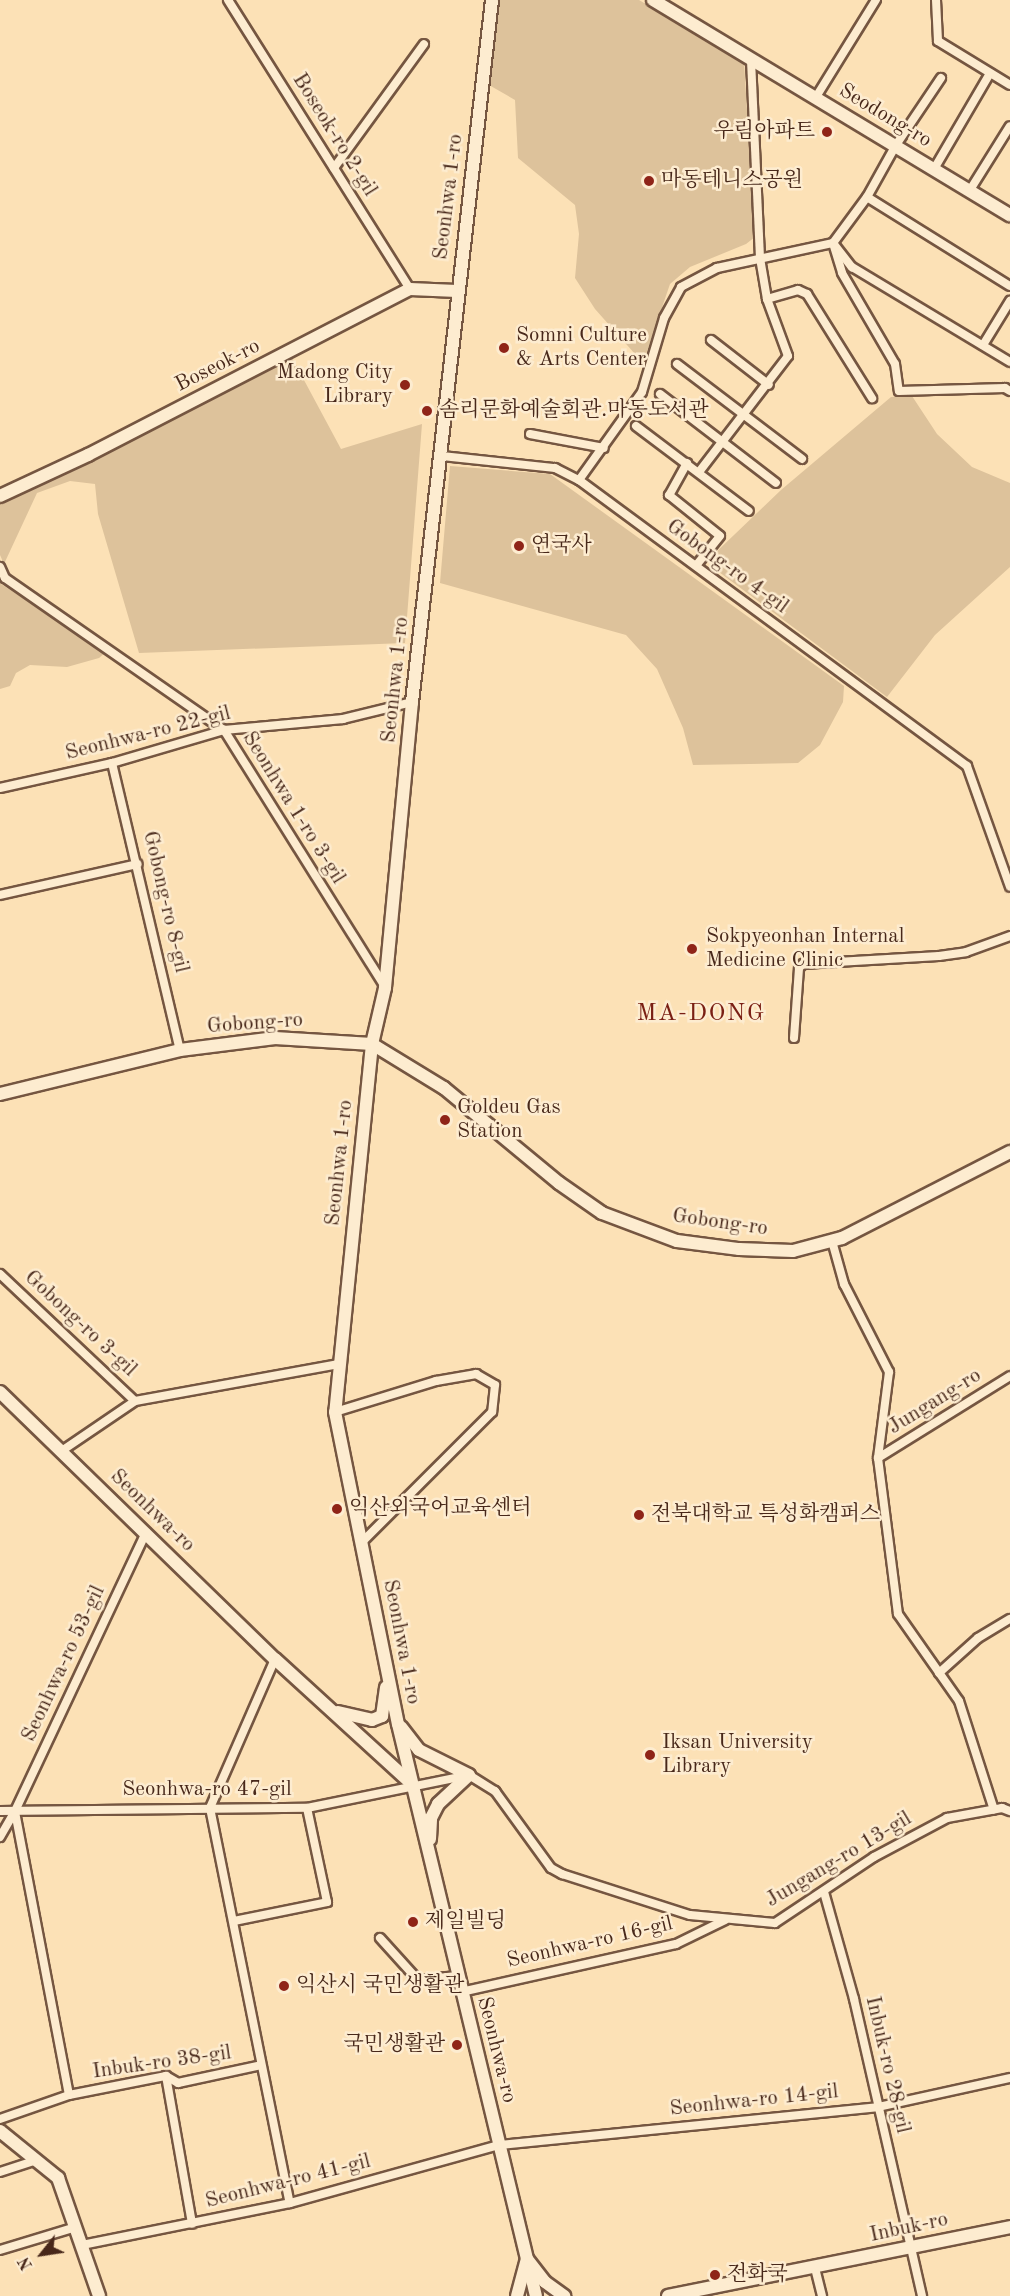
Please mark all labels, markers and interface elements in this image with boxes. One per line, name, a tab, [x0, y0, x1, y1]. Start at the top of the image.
street label: Boseok-ro 2-gil	[286, 69, 382, 201]
street label: Seodong-ro	[834, 78, 936, 154]
place label: 우림아파트	[714, 119, 815, 145]
marker: 우림아파트	[820, 125, 834, 139]
street label: Seonhwa 1-ro	[429, 133, 469, 261]
place label: 마동테니스공원	[661, 168, 803, 194]
marker: 마동테니스공원	[642, 174, 656, 188]
place label: Somni Culture & Arts Center	[516, 323, 647, 373]
street label: Boseok-ro	[171, 334, 265, 398]
marker: Somni Culture & Arts Center	[497, 341, 511, 355]
place label: Madong City Library	[277, 360, 393, 410]
marker: Madong City Library	[398, 378, 412, 392]
place label: 솜리문화예술회관.마동도서관	[439, 398, 709, 424]
marker: 솜리문화예술회관.마동도서관	[420, 404, 434, 418]
street label: Gobong-ro 4-gil	[661, 514, 793, 620]
place label: 연국사	[531, 533, 592, 559]
marker: 연국사	[512, 539, 526, 553]
street label: Seonhwa 1-ro	[377, 616, 415, 744]
street label: Seonhwa-ro 22-gil	[63, 701, 233, 767]
street label: Seonhwa 1-ro 3-gil	[236, 727, 350, 889]
street label: Gobong-ro 8-gil	[136, 829, 194, 975]
place label: Sokpyeonhan Internal Medicine Clinic	[706, 924, 904, 974]
marker: Sokpyeonhan Internal Medicine Clinic	[683, 940, 701, 958]
district label: MA-DONG	[636, 1001, 766, 1029]
street label: Gobong-ro	[206, 1008, 304, 1040]
place label: Goldeu Gas Station	[457, 1095, 561, 1145]
street label: Seonhwa 1-ro	[321, 1099, 359, 1227]
marker: Goldeu Gas Station	[438, 1113, 452, 1127]
street label: Gobong-ro	[671, 1204, 769, 1242]
street label: Gobong-ro 3-gil	[18, 1265, 142, 1383]
street label: Jungang-ro	[884, 1363, 986, 1441]
street label: Seonhwa-ro	[104, 1464, 200, 1558]
place label: 익산외국어교육센터	[349, 1496, 532, 1522]
marker: 익산외국어교육센터	[330, 1502, 344, 1516]
place label: 전북대학교 특성화캠퍼스	[651, 1502, 880, 1528]
marker: 전북대학교 특성화캠퍼스	[632, 1508, 646, 1522]
street label: Seonhwa 1-ro	[377, 1577, 425, 1707]
street label: Seonhwa-ro 53-gil	[17, 1582, 111, 1746]
place label: Iksan University Library	[662, 1730, 813, 1780]
marker: Iksan University Library	[643, 1748, 657, 1762]
street label: Seonhwa-ro 47-gil	[122, 1777, 292, 1803]
street label: Jungang-ro 13-gil	[761, 1807, 917, 1913]
place label: 제일빌딩	[425, 1909, 506, 1935]
street label: Seonhwa-ro 16-gil	[505, 1912, 675, 1974]
marker: 제일빌딩	[406, 1915, 420, 1929]
place label: 익산시 국민생활관	[296, 1973, 464, 1999]
marker: 익산시 국민생활관	[277, 1979, 291, 1993]
street label: Seonhwa-ro	[471, 1994, 521, 2106]
street label: Inbuk-ro 28-gil	[859, 1994, 915, 2136]
place label: 국민생활관	[344, 2032, 445, 2058]
marker: 국민생활관	[450, 2038, 464, 2052]
street label: Inbuk-ro 38-gil	[91, 2041, 233, 2085]
street label: Seonhwa-ro 14-gil	[668, 2080, 840, 2122]
street label: Seonhwa-ro 41-gil	[203, 2149, 373, 2215]
street label: Inbuk-ro	[868, 2207, 950, 2249]
north arrow	[12, 2224, 72, 2284]
text: N	[16, 2254, 36, 2272]
place label: 전화국	[727, 2262, 788, 2288]
marker: 전화국	[708, 2268, 722, 2282]

